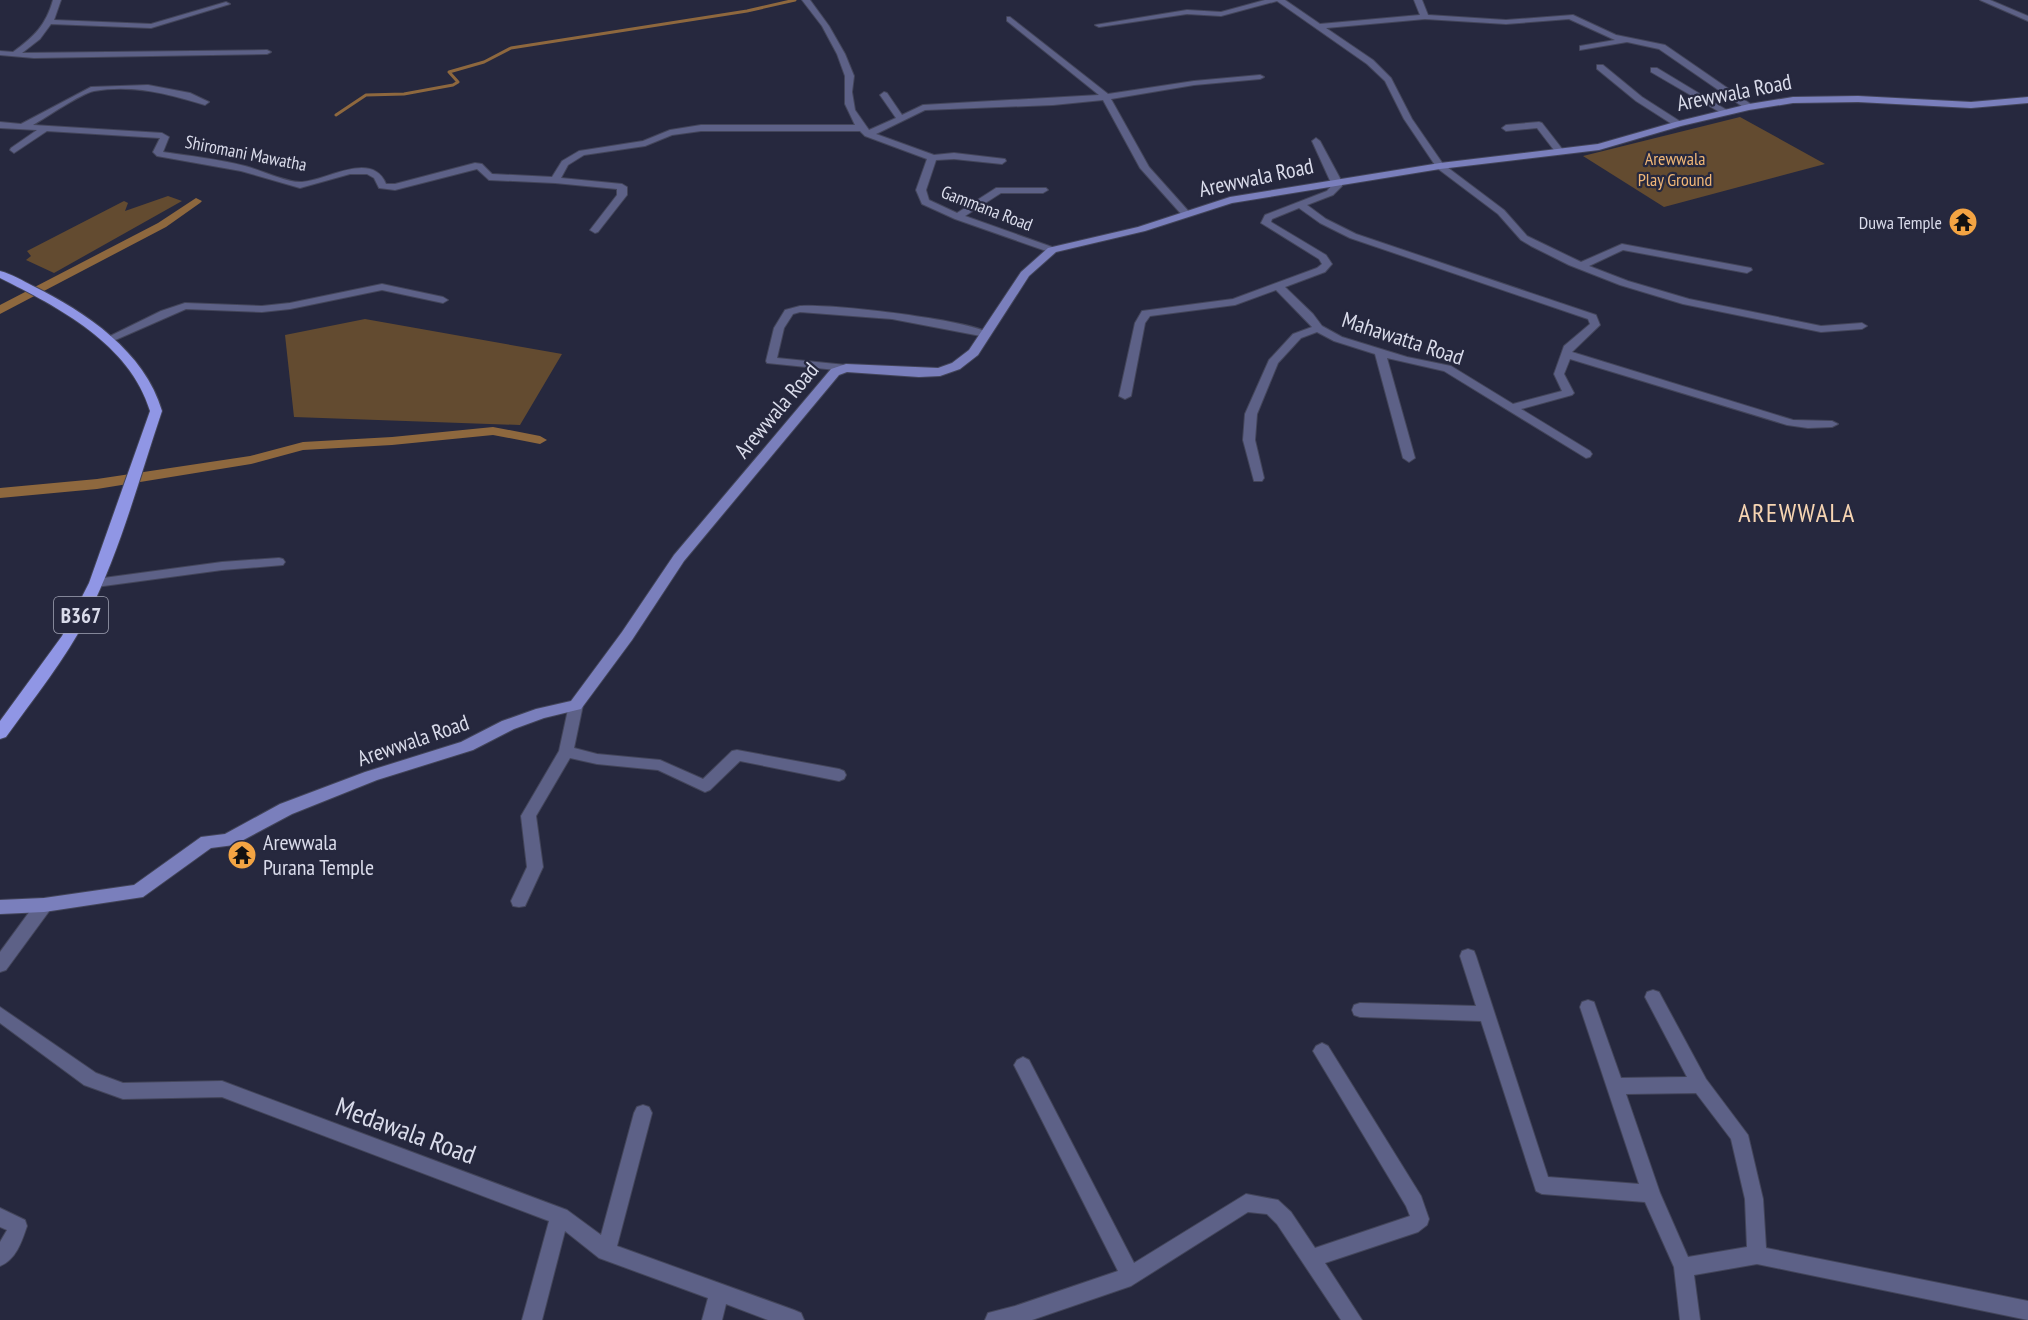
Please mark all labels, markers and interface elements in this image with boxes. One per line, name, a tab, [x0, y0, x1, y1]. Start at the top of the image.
street label: Arewwala Road	[1674, 67, 1794, 117]
street label: Shiromani Mawatha	[183, 130, 309, 176]
park label: Arewwala Play Ground	[1638, 147, 1712, 191]
street label: Arewwala Road	[1196, 151, 1316, 203]
street label: Gammana Road	[938, 180, 1036, 236]
temple icon: Duwa Temple	[1947, 206, 1979, 238]
place label: Duwa Temple	[1859, 211, 1942, 234]
street label: Mahawatta Road	[1339, 305, 1467, 371]
street label: Arewwala Road	[728, 356, 824, 464]
district label: AREWWALA	[1738, 496, 1856, 529]
road number: B367	[54, 597, 108, 633]
street label: Arewwala Road	[353, 708, 473, 772]
place label: Arewwala Purana Temple	[263, 828, 374, 881]
temple icon: Arewwala Purana Temple	[226, 839, 258, 871]
street label: Medawala Road	[331, 1089, 481, 1171]

